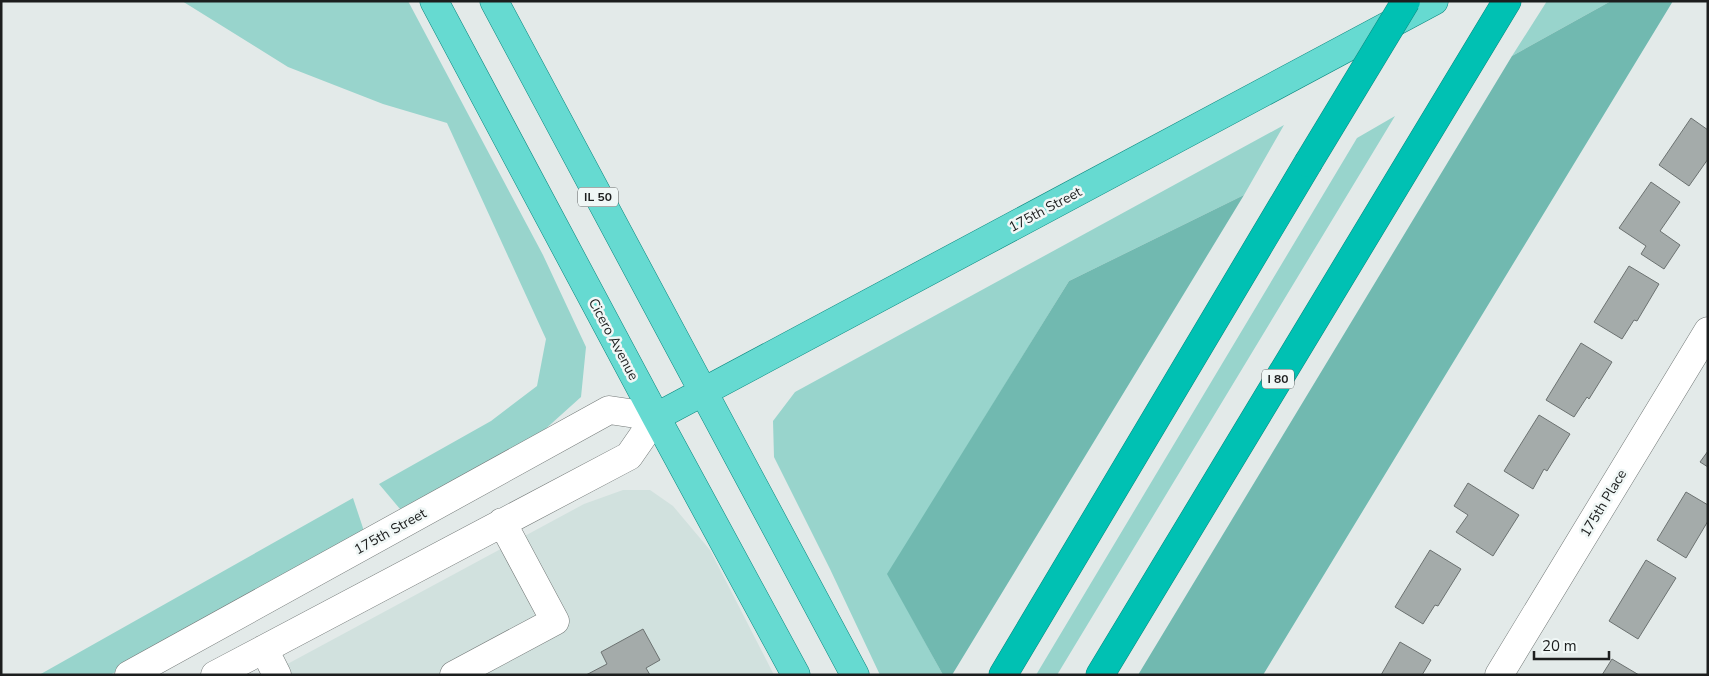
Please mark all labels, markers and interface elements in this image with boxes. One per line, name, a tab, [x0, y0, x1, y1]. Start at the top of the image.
street label: 175th Street	[1006, 182, 1085, 237]
road number: IL 50	[578, 188, 618, 206]
street label: Cicero Avenue	[584, 295, 643, 384]
road number: I 80	[1262, 369, 1294, 388]
street label: 175th Place	[1576, 466, 1631, 541]
street label: 175th Street	[351, 504, 430, 559]
scale bar	[1534, 628, 1609, 660]
text: 20 m	[1542, 636, 1577, 656]

